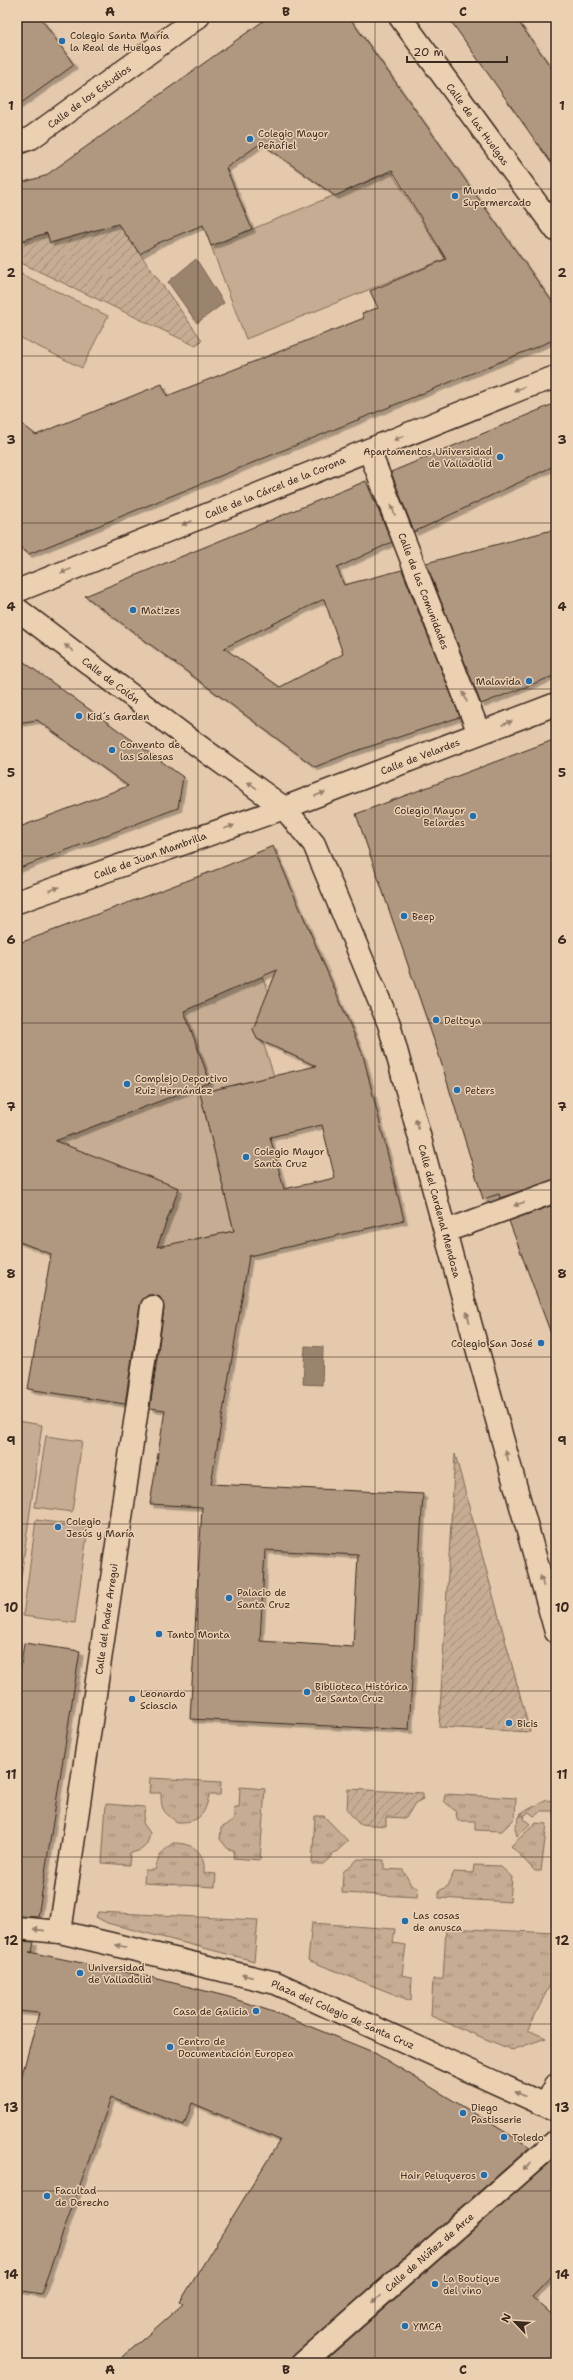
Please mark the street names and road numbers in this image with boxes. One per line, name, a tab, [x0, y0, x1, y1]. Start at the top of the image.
street label: Calle de los Estudios	[45, 62, 134, 131]
street label: Calle de las Huelgas	[443, 81, 512, 168]
street label: Calle de la Cárcel de la Corona	[203, 453, 348, 522]
street label: Calle de las Comunidades	[395, 531, 452, 652]
street label: Calle de Colón	[79, 654, 142, 706]
street label: Calle de Velardes	[379, 735, 462, 778]
street label: Calle de Juan Mambrilla	[92, 829, 209, 882]
street label: Calle del Cardenal Mendoza	[415, 1143, 464, 1280]
street label: Calle del Padre Arregui	[92, 1562, 121, 1676]
street label: Plaza del Colegio de Santa Cruz	[269, 1977, 417, 2052]
street label: Calle de Núñez de Arce	[382, 2210, 477, 2295]

